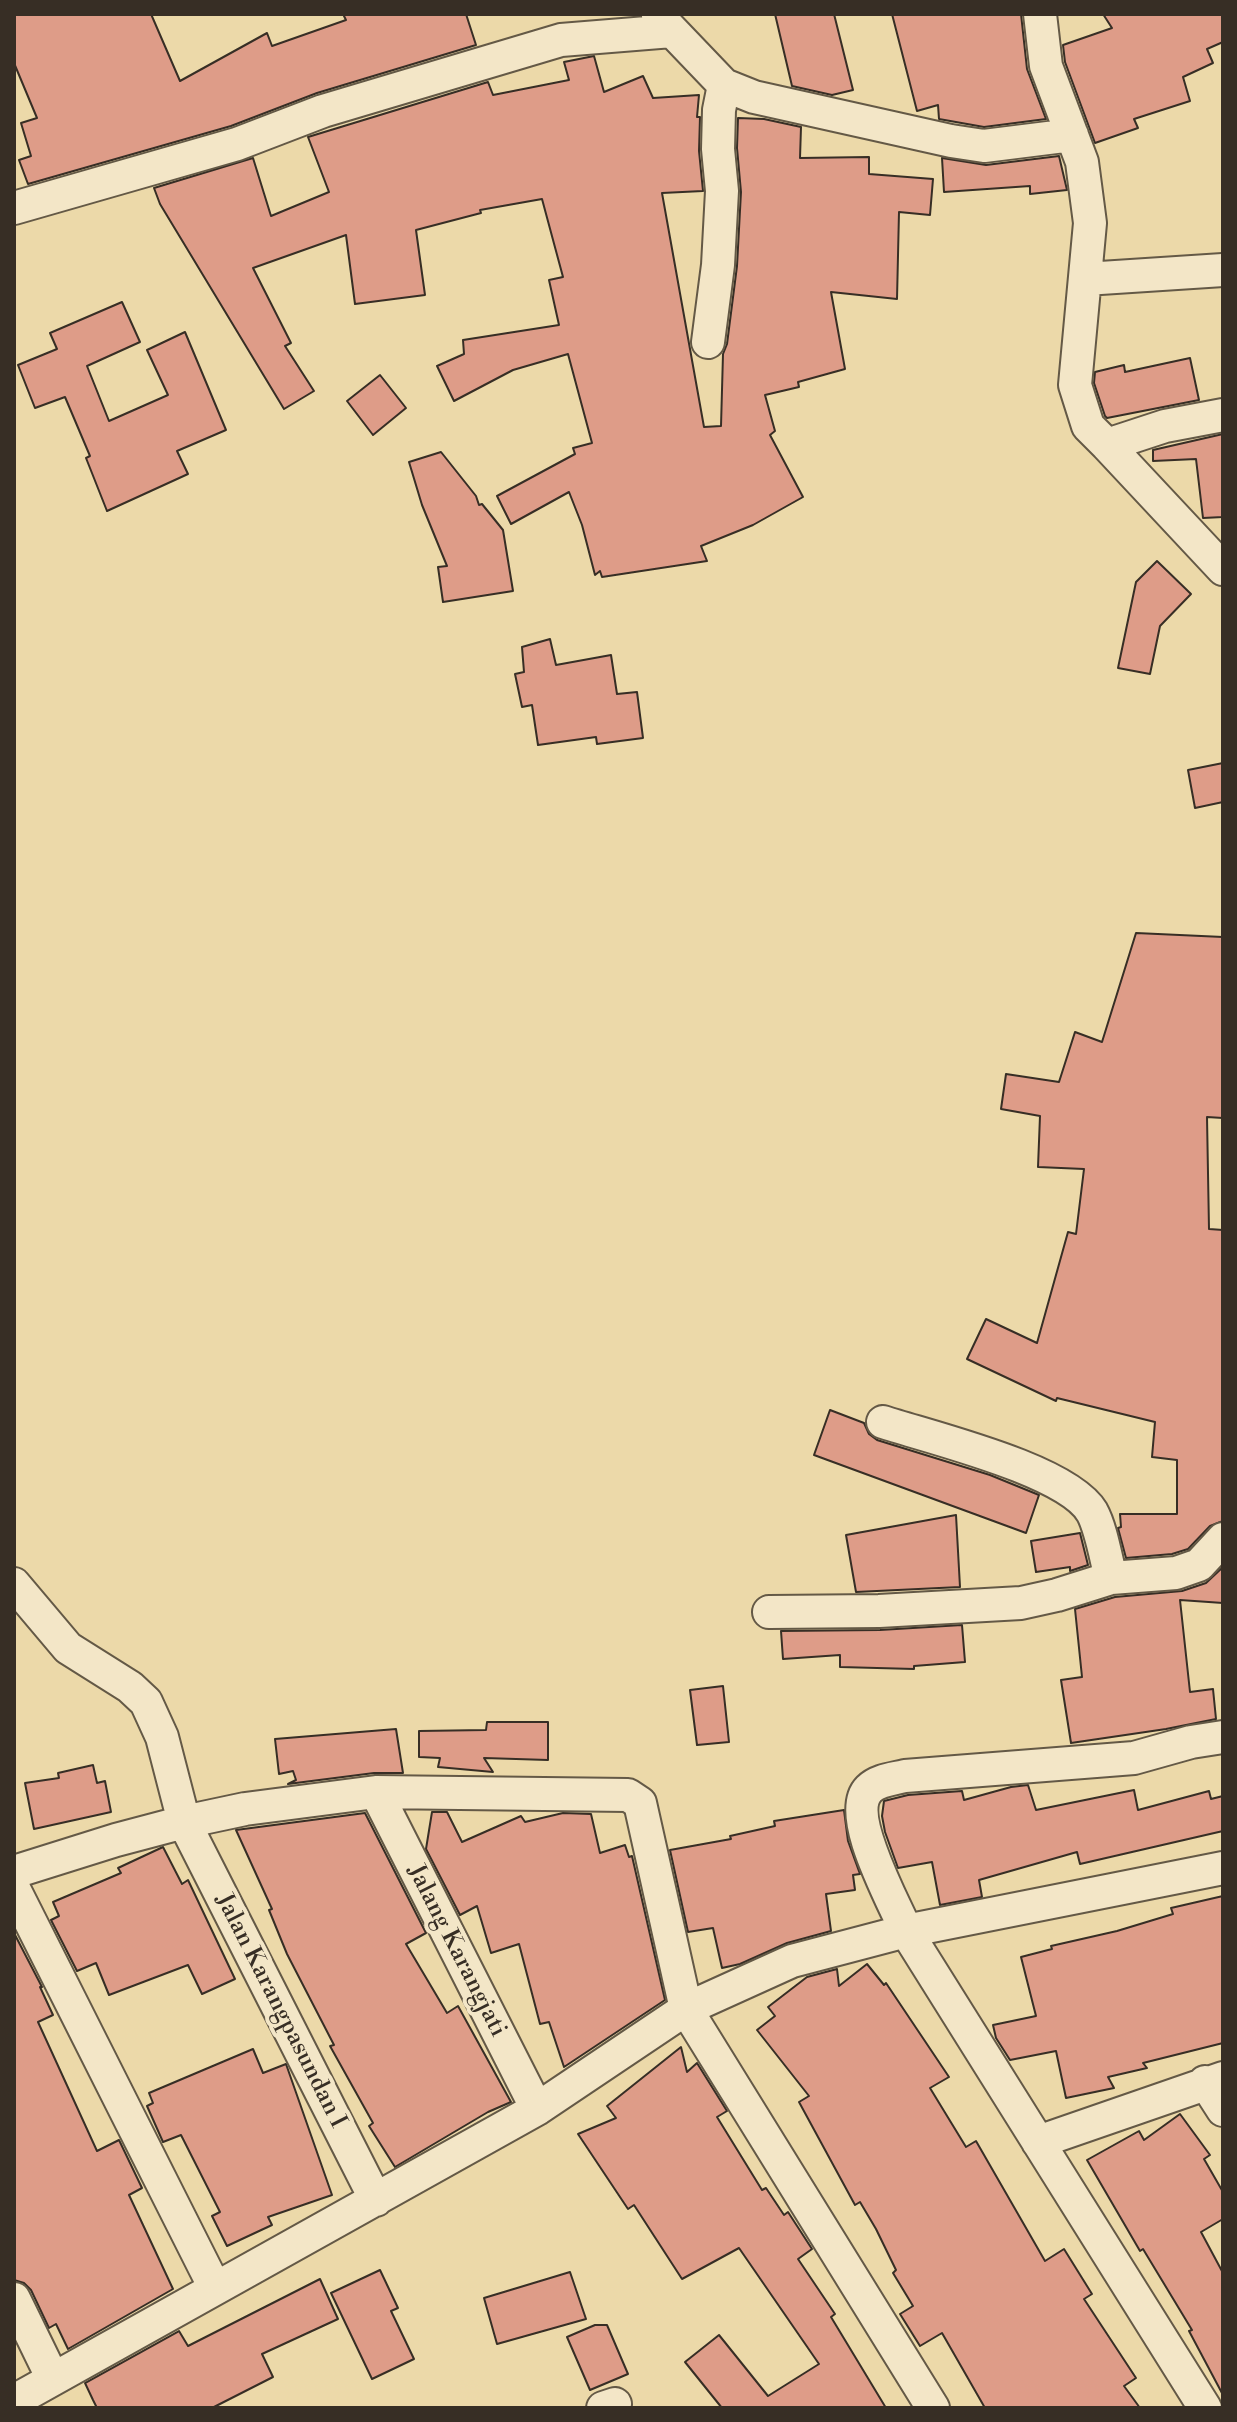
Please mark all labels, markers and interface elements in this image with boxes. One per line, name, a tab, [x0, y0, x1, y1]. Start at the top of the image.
street label: Jalang Karangjati	[400, 1860, 512, 2042]
street label: Jalan Karangpasundan I	[208, 1889, 352, 2133]

